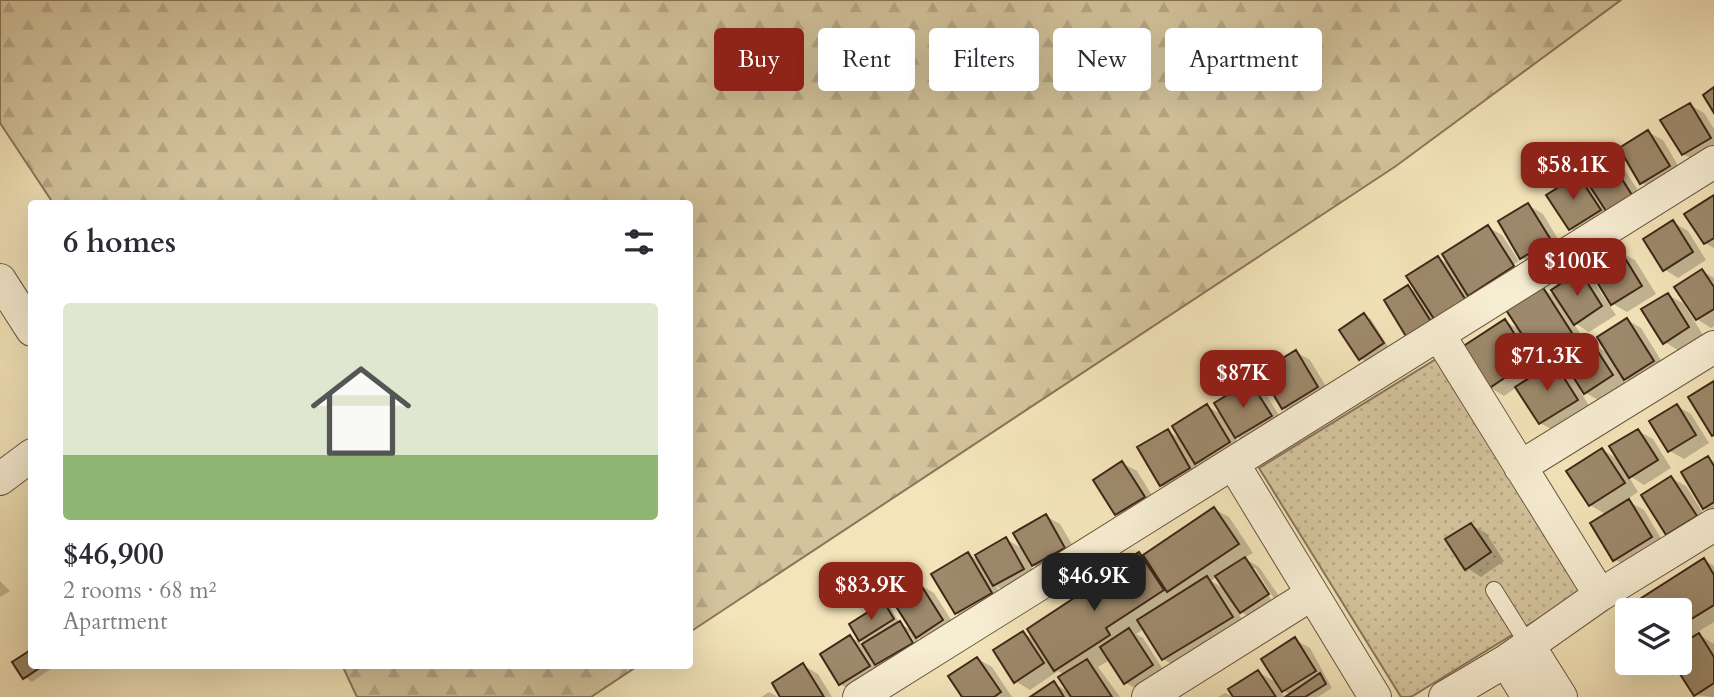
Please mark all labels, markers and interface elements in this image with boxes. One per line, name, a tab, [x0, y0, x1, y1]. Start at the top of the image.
chip: Buy	[714, 28, 804, 91]
chip: Rent	[818, 28, 915, 91]
chip: Filters	[929, 28, 1039, 91]
chip: New	[1053, 28, 1151, 91]
chip: Apartment	[1165, 28, 1322, 91]
pin: $58.1K	[1516, 142, 1630, 202]
text: $58.1K	[1537, 149, 1609, 180]
text: 6 homes	[63, 222, 176, 263]
icon: filters	[620, 223, 658, 261]
pin: $100K	[1528, 238, 1626, 298]
text: $100K	[1544, 245, 1610, 276]
pin: $71.3K	[1490, 334, 1604, 393]
text: $71.3K	[1511, 340, 1583, 371]
icon: home	[298, 348, 424, 474]
pin: $87K	[1202, 350, 1284, 410]
text: $87K	[1216, 357, 1270, 388]
text: $46,900	[63, 534, 164, 575]
pin: $46.9K	[1037, 554, 1151, 613]
text: $46.9K	[1058, 560, 1130, 591]
pin: $83.9K	[814, 562, 928, 622]
text: $83.9K	[835, 569, 907, 600]
text: 2 rooms · 68 m²	[63, 575, 216, 606]
map controls	[1615, 598, 1692, 675]
button: layers	[1615, 598, 1692, 675]
text: Apartment	[63, 606, 167, 637]

